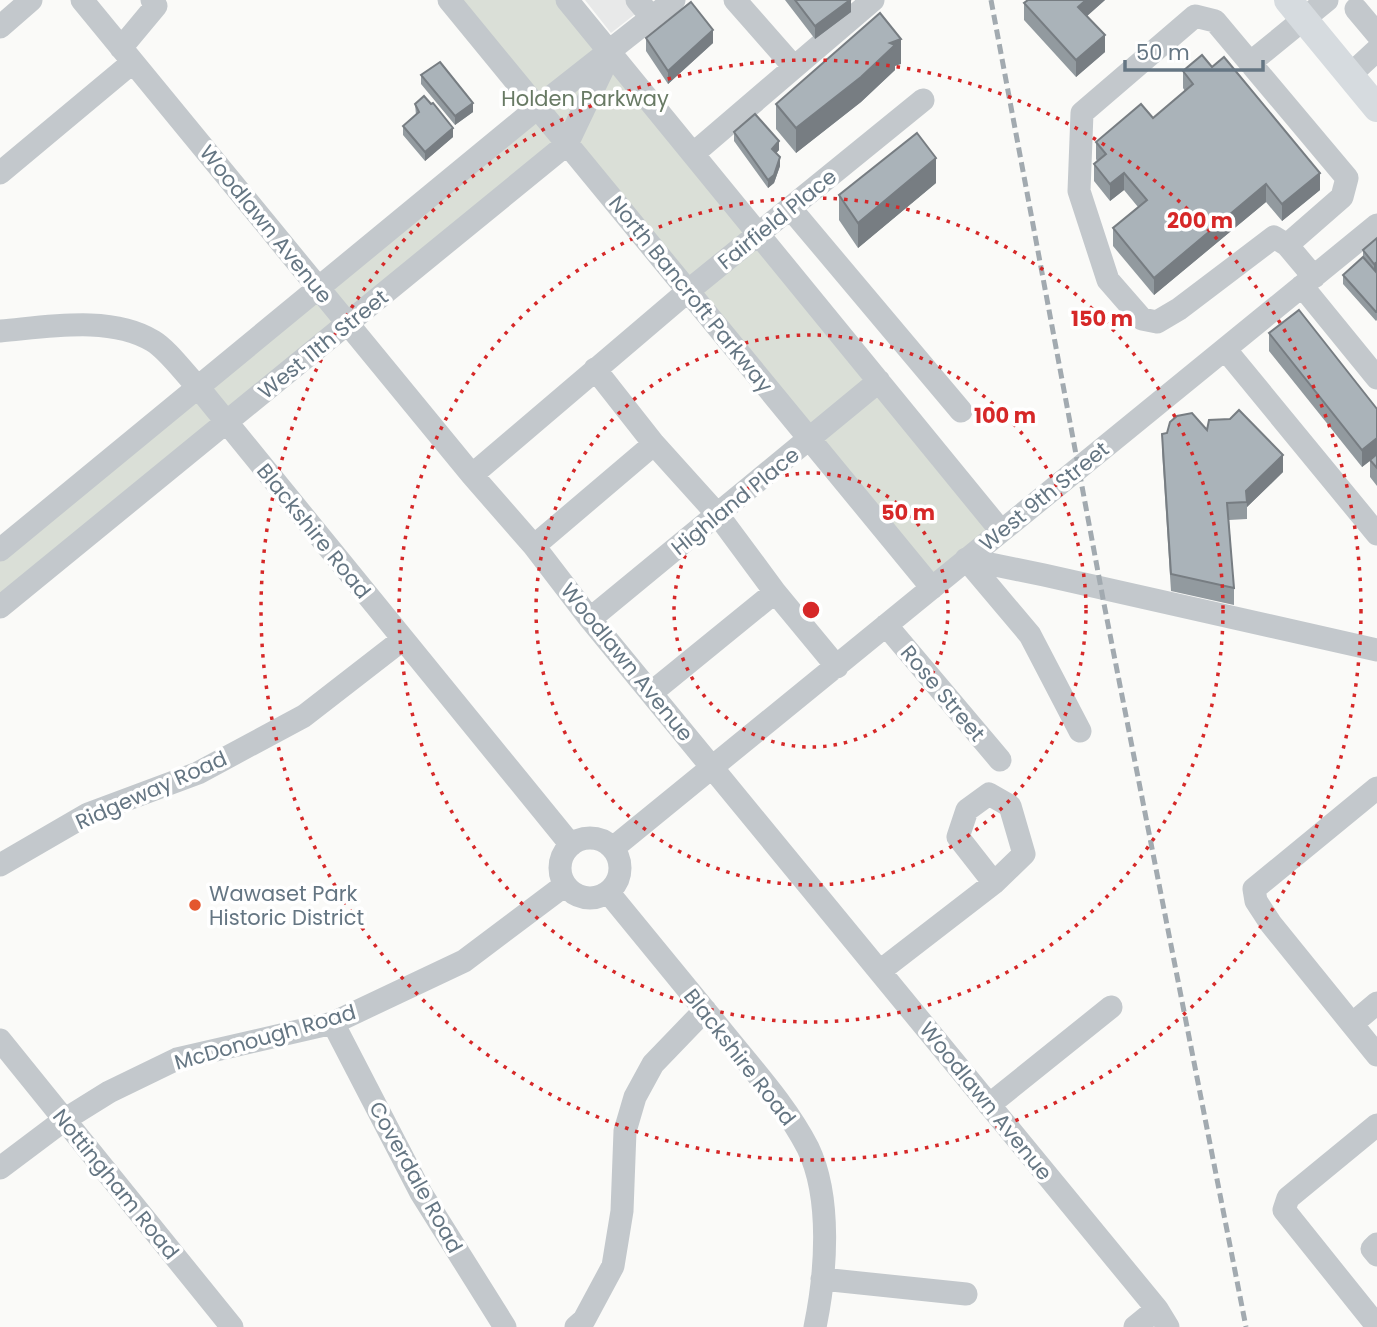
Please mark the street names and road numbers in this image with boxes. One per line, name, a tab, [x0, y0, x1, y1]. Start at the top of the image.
street label: Woodlawn Avenue	[193, 139, 339, 309]
street label: Fairfield Place	[711, 162, 843, 276]
street label: North Bancroft Parkway	[602, 189, 780, 399]
street label: West 11th Street	[252, 283, 394, 405]
street label: West 9th Street	[973, 435, 1115, 557]
street label: Highland Place	[665, 440, 805, 562]
street label: Blackshire Road	[250, 457, 378, 605]
street label: Woodlawn Avenue	[554, 577, 700, 747]
street label: Rose Street	[894, 639, 992, 747]
street label: Ridgeway Road	[71, 744, 231, 836]
street label: Blackshire Road	[677, 982, 803, 1132]
street label: McDonough Road	[171, 997, 359, 1077]
street label: Woodlawn Avenue	[913, 1016, 1059, 1186]
street label: Coverdale Road	[362, 1096, 470, 1258]
street label: Nottingham Road	[46, 1103, 186, 1265]

